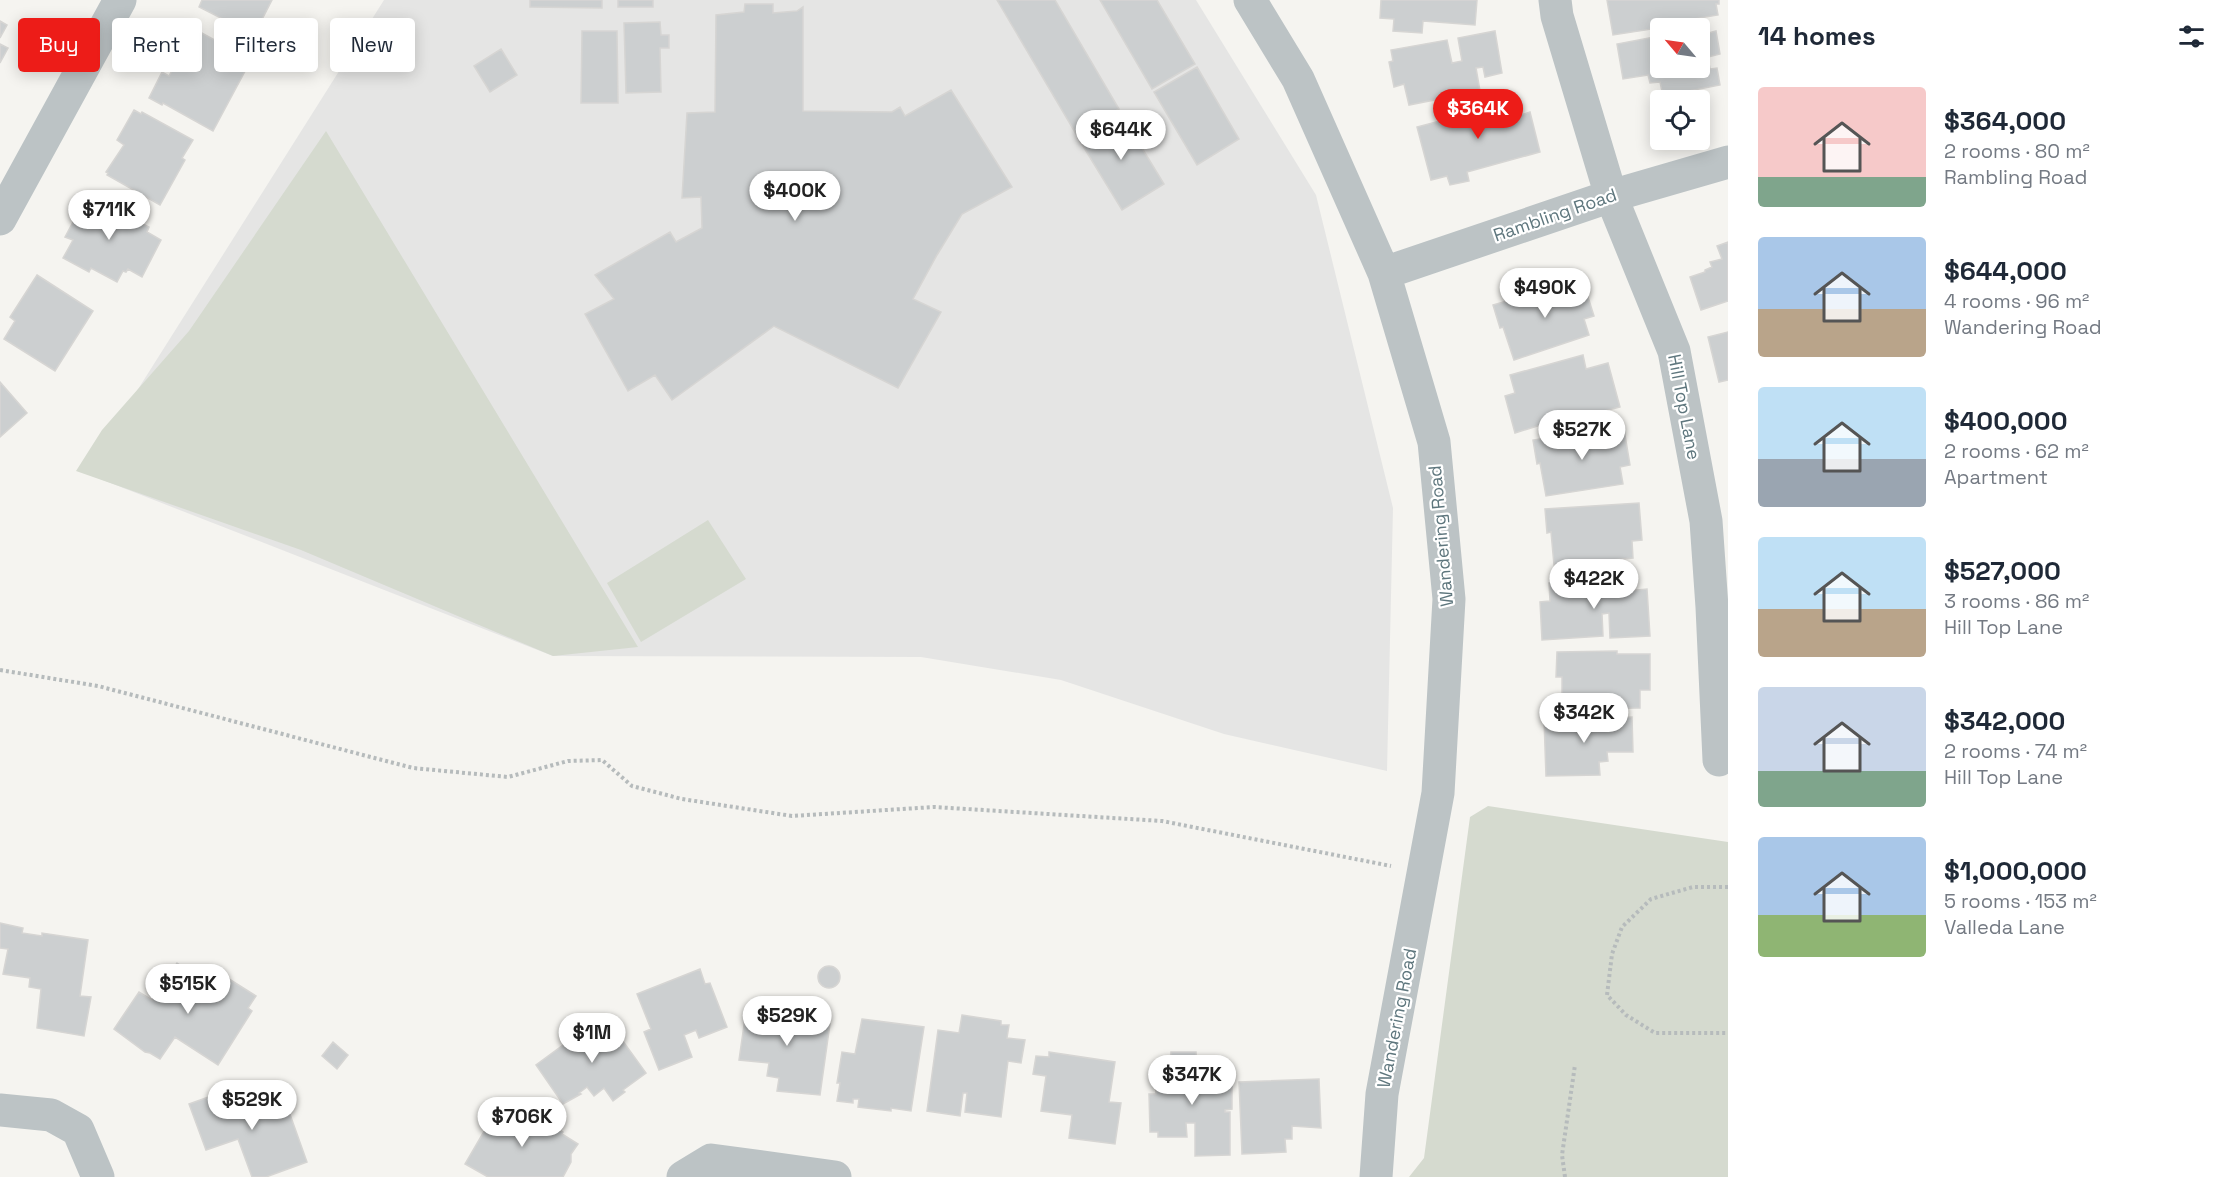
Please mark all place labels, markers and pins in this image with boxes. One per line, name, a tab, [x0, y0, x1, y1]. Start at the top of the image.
pin: $364K	[1436, 89, 1520, 140]
pin: $644K	[1079, 110, 1163, 161]
pin: $400K	[753, 171, 837, 222]
pin: $711K	[67, 190, 151, 241]
pin: $490K	[1503, 268, 1587, 319]
pin: $527K	[1540, 410, 1624, 461]
pin: $422K	[1552, 559, 1636, 610]
pin: $342K	[1542, 693, 1626, 744]
pin: $515K	[146, 964, 230, 1015]
pin: $529K	[745, 996, 829, 1047]
pin: $1M	[563, 1013, 621, 1064]
pin: $347K	[1150, 1055, 1234, 1106]
pin: $529K	[210, 1080, 294, 1131]
pin: $706K	[480, 1097, 564, 1148]

